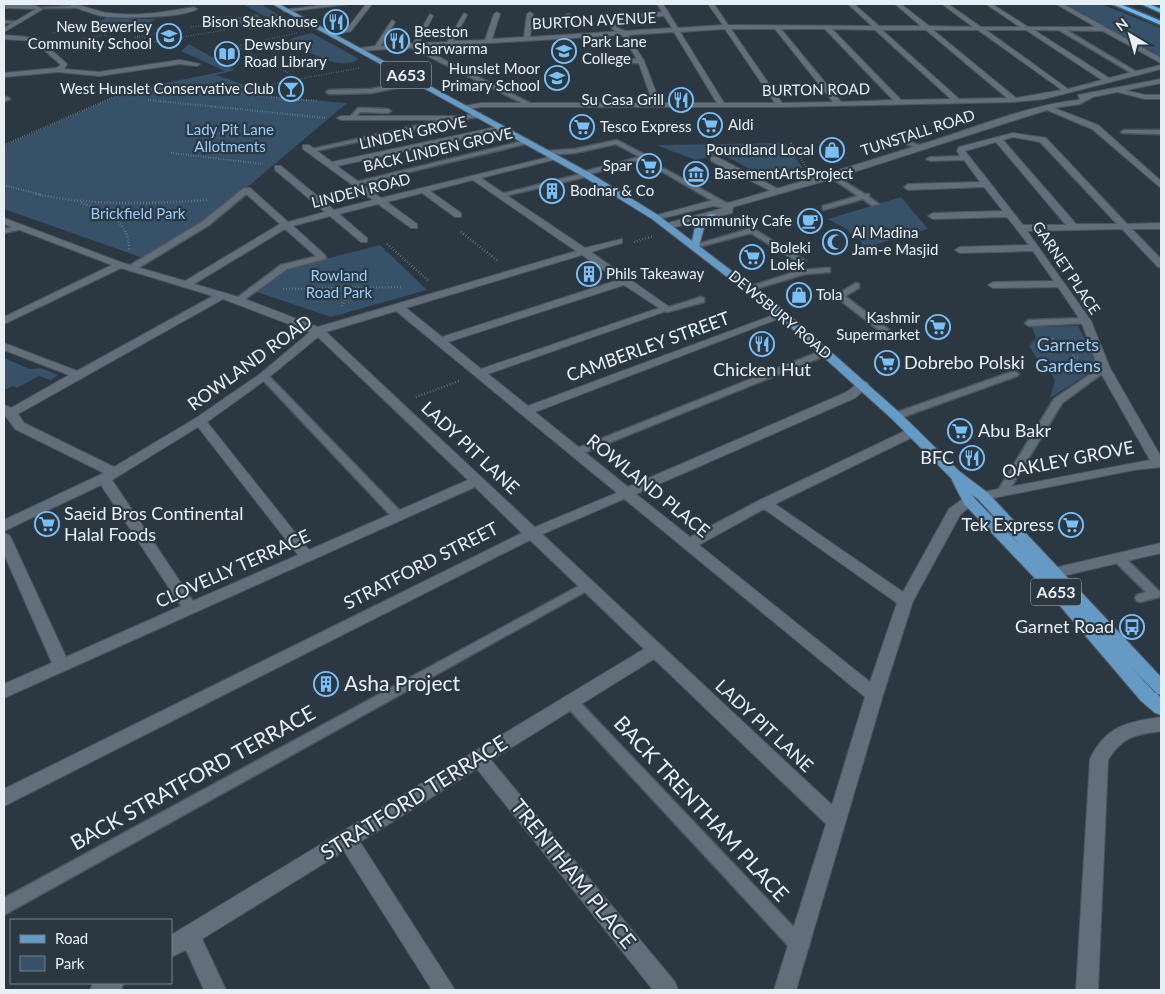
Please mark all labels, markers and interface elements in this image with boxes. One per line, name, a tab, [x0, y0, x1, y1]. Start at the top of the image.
street label: BURTON AVENUE	[531, 8, 656, 32]
restaurant icon: Bison Steakhouse	[323, 9, 349, 35]
north arrow	[1105, 10, 1155, 60]
place label: Bison Steakhouse	[202, 12, 318, 30]
text: N	[1112, 14, 1131, 34]
place label: New Bewerley Community School	[28, 17, 152, 52]
place label: Beeston Sharwarma	[414, 22, 488, 57]
school or university icon: New Bewerley Community School	[156, 23, 182, 49]
restaurant icon: Beeston Sharwarma	[384, 28, 410, 54]
place label: Park Lane College	[582, 32, 647, 67]
place label: Dewsbury Road Library	[244, 35, 327, 70]
school or university icon: Park Lane College	[551, 38, 577, 64]
library icon: Dewsbury Road Library	[214, 41, 240, 67]
place label: Hunslet Moor Primary School	[441, 59, 541, 94]
road number: A653	[381, 62, 431, 88]
school or university icon: Hunslet Moor Primary School	[544, 65, 570, 91]
bar icon: West Hunslet Conservative Club	[278, 76, 304, 102]
place label: West Hunslet Conservative Club	[60, 79, 274, 97]
street label: BURTON ROAD	[762, 79, 870, 99]
restaurant icon: Su Casa Grill	[668, 87, 694, 113]
place label: Su Casa Grill	[582, 90, 664, 108]
street label: TUNSTALL ROAD	[858, 105, 977, 159]
street label: LINDEN GROVE	[357, 112, 468, 152]
supermarket icon: Aldi	[697, 112, 723, 138]
supermarket icon: Tesco Express	[569, 114, 595, 140]
place label: Aldi	[728, 115, 754, 133]
place label: Tesco Express	[600, 117, 691, 135]
park label: Lady Pit Lane Allotments	[186, 120, 274, 155]
street label: BACK LINDEN GROVE	[361, 123, 514, 175]
shop icon: Poundland Local	[819, 137, 845, 163]
place label: Poundland Local	[706, 140, 814, 158]
supermarket icon: Spar	[636, 153, 662, 179]
place label: Spar	[603, 156, 633, 174]
museum icon: BasementArtsProject	[683, 161, 709, 187]
place label: BasementArtsProject	[714, 164, 854, 182]
street label: LINDEN ROAD	[309, 169, 412, 211]
building icon: Bodnar & Co	[539, 178, 565, 204]
place label: Bodnar & Co	[570, 181, 654, 199]
park label: Brickfield Park	[91, 204, 186, 222]
cafe icon: Community Cafe	[797, 208, 823, 234]
place label: Community Cafe	[682, 211, 792, 229]
street label: GARNET PLACE	[1029, 218, 1105, 317]
place label: Al Madina Jam-e Masjid	[852, 223, 938, 258]
mosque icon: Al Madina Jam-e Masjid	[822, 229, 848, 255]
place label: Boleki Lolek	[770, 238, 811, 273]
supermarket icon: Boleki Lolek	[739, 244, 765, 270]
building icon: Phils Takeaway	[576, 261, 602, 287]
place label: Phils Takeaway	[606, 264, 704, 282]
park label: Rowland Road Park	[306, 266, 373, 301]
street label: DEWSBURY ROAD	[726, 266, 836, 362]
shop icon: Tola	[786, 282, 812, 308]
place label: Tola	[816, 285, 843, 303]
street label: CAMBERLEY STREET	[563, 306, 733, 386]
place label: Kashmir Supermarket	[836, 308, 921, 343]
street label: ROWLAND ROAD	[183, 310, 316, 415]
supermarket icon: Kashmir Supermarket	[925, 314, 951, 340]
restaurant icon: Chicken Hut	[749, 331, 775, 357]
park label: Garnets Gardens	[1035, 333, 1101, 376]
supermarket icon: Dobrebo Polski	[874, 350, 900, 376]
place label: Dobrebo Polski	[904, 351, 1024, 373]
place label: Chicken Hut	[713, 358, 811, 380]
street label: LADY PIT LANE	[417, 396, 524, 498]
supermarket icon: Abu Bakr	[947, 418, 973, 444]
place label: Abu Bakr	[978, 419, 1051, 441]
street label: ROWLAND PLACE	[583, 429, 715, 542]
street label: OAKLEY GROVE	[1000, 435, 1136, 483]
restaurant icon: BFC	[959, 445, 985, 471]
place label: BFC	[920, 446, 954, 468]
place label: Saeid Bros Continental Halal Foods	[64, 502, 244, 545]
supermarket icon: Saeid Bros Continental Halal Foods	[34, 511, 60, 537]
supermarket icon: Tek Express	[1058, 512, 1084, 538]
place label: Tek Express	[962, 513, 1054, 535]
street label: STRATFORD STREET	[340, 516, 502, 614]
street label: CLOVELLY TERRACE	[152, 524, 313, 612]
road number: A653	[1031, 578, 1081, 606]
bus stop icon: Garnet Road	[1119, 614, 1145, 640]
place label: Garnet Road	[1015, 615, 1114, 637]
place label: Asha Project	[344, 670, 461, 695]
building icon: Asha Project	[313, 671, 339, 697]
street label: LADY PIT LANE	[711, 674, 818, 776]
street label: BACK STRATFORD TERRACE	[66, 699, 319, 854]
street label: BACK TRENTHAM PLACE	[610, 710, 795, 906]
street label: STRATFORD TERRACE	[315, 729, 511, 864]
street label: TRENTHAM PLACE	[506, 793, 642, 953]
legend	[10, 919, 172, 984]
text: Road	[55, 929, 88, 947]
text: Park	[55, 954, 85, 972]

